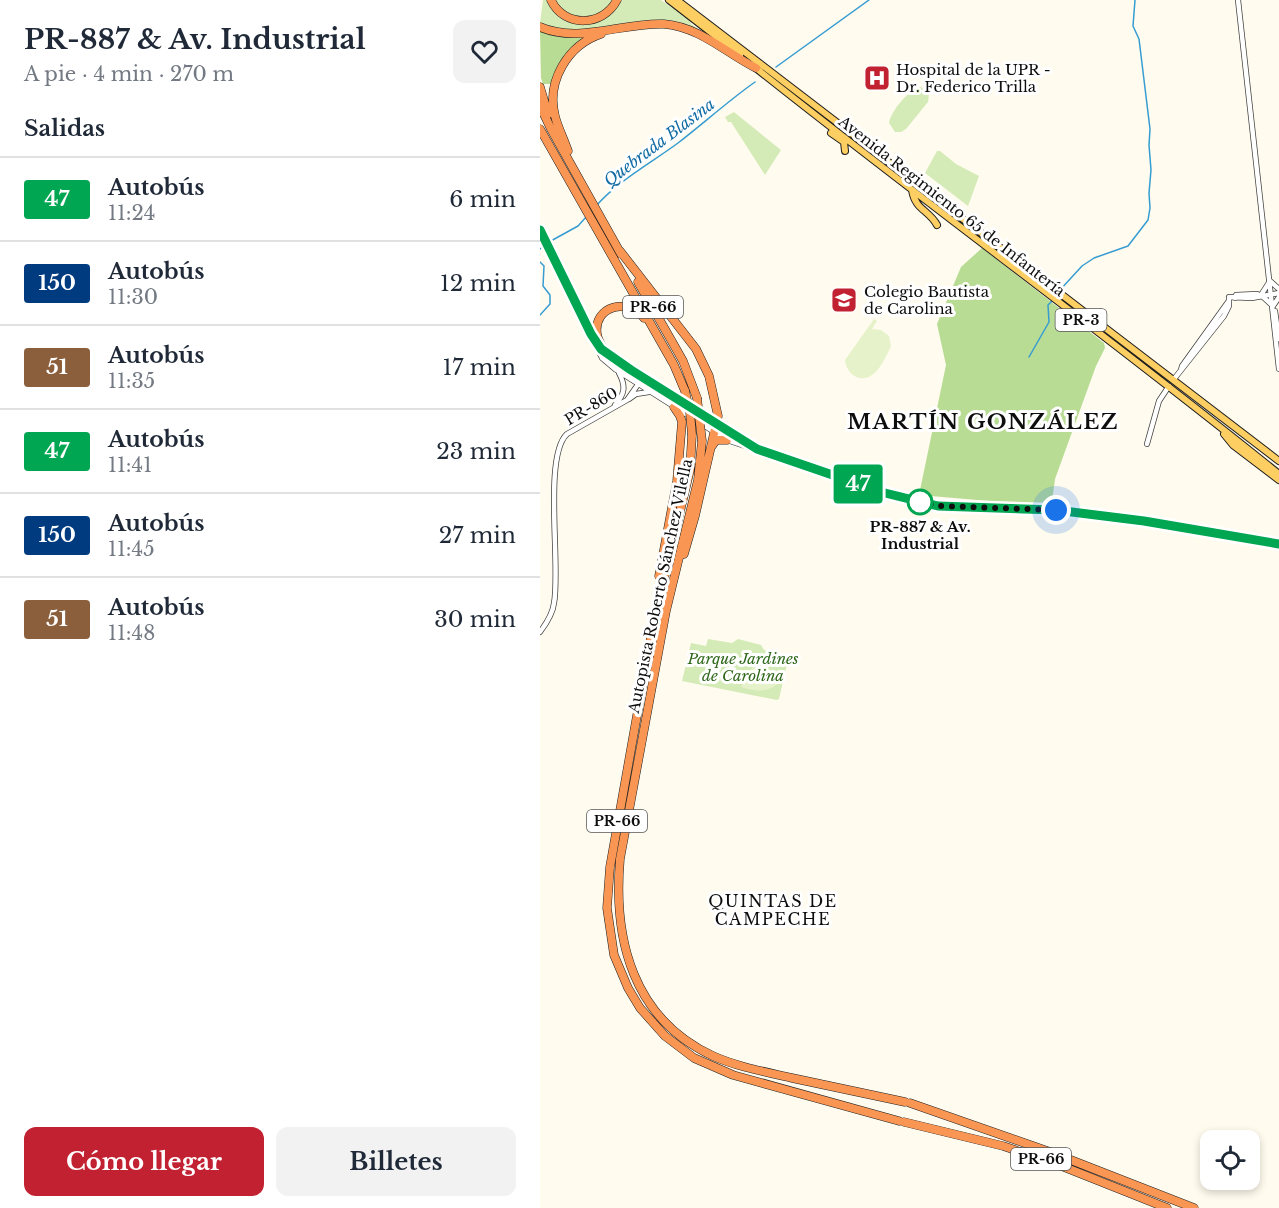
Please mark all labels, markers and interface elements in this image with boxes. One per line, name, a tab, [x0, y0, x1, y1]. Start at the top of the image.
button: heart	[453, 20, 516, 83]
text: PR-887 & Av. Industrial	[24, 22, 366, 57]
place label: Hospital de la UPR - Dr. Federico Trilla	[896, 60, 1051, 96]
text: A pie · 4 min · 270 m	[24, 62, 234, 86]
hospital icon: Hospital de la UPR - Dr. Federico Trilla	[862, 63, 892, 93]
water label: Quebrada Blasina	[600, 94, 718, 190]
street label: Avenida Regimiento 65 de Infantería	[834, 111, 1070, 301]
text: Salidas	[24, 115, 105, 142]
text: Autobús	[108, 174, 204, 201]
text: 47	[45, 186, 69, 212]
text: 6 min	[449, 186, 516, 213]
text: 11:24	[108, 201, 156, 225]
text: Autobús	[108, 258, 204, 285]
text: 150	[38, 270, 76, 296]
text: 12 min	[440, 270, 516, 297]
place label: Colegio Bautista de Carolina	[864, 282, 990, 318]
text: 11:30	[108, 285, 158, 309]
school or university icon: Colegio Bautista de Carolina	[829, 285, 859, 315]
road number: PR-66	[623, 296, 683, 318]
road number: PR-3	[1056, 309, 1106, 331]
text: Autobús	[108, 342, 204, 369]
text: 51	[46, 354, 68, 380]
text: 17 min	[443, 354, 516, 381]
text: 11:35	[108, 369, 155, 393]
street label: PR-860	[561, 383, 621, 429]
district label: MARTÍN GONZÁLEZ	[847, 409, 1119, 435]
text: Autobús	[108, 426, 204, 453]
text: 47	[45, 438, 69, 464]
text: 23 min	[436, 438, 516, 465]
text: 11:41	[108, 453, 152, 477]
street label: Autopista Roberto Sánchez Vilella	[624, 456, 696, 716]
line badge: 47	[831, 464, 885, 504]
text: 47	[846, 471, 870, 497]
marker: PR-887 & Av. Industrial	[907, 489, 933, 515]
your location	[1041, 495, 1071, 525]
text: Autobús	[108, 510, 204, 537]
place label: PR-887 & Av. Industrial	[869, 517, 971, 553]
text: 150	[38, 522, 76, 548]
text: 27 min	[439, 522, 516, 549]
text: 11:45	[108, 537, 155, 561]
text: Autobús	[108, 594, 204, 621]
text: 51	[46, 606, 68, 632]
text: 30 min	[434, 606, 516, 633]
text: 11:48	[108, 621, 155, 645]
park label: Parque Jardines de Carolina	[686, 649, 799, 685]
road number: PR-66	[587, 810, 647, 832]
district label: QUINTAS DE CAMPECHE	[708, 891, 838, 929]
button: Cómo llegar	[24, 1127, 264, 1196]
button: Billetes	[276, 1127, 516, 1196]
map controls	[1200, 1130, 1260, 1190]
button: locate	[1200, 1130, 1260, 1190]
road number: PR-66	[1011, 1148, 1071, 1170]

